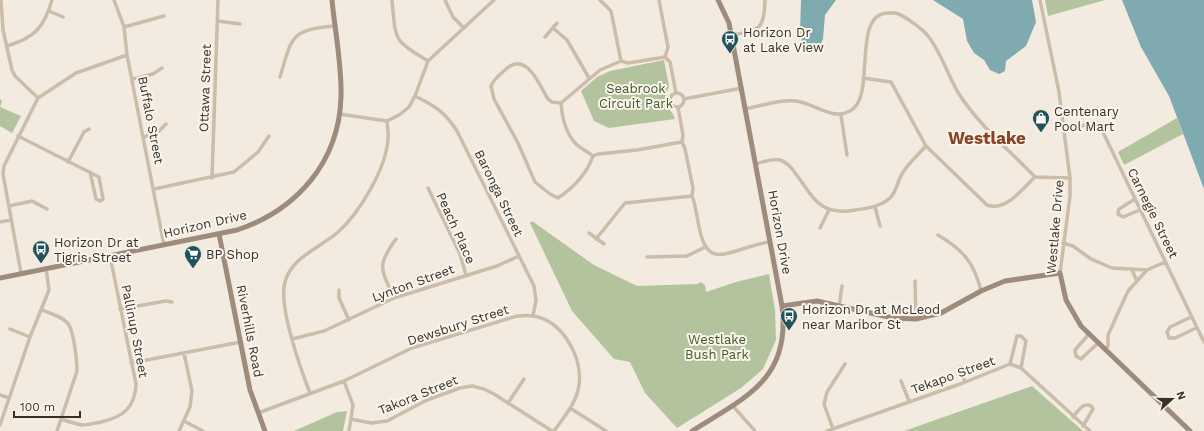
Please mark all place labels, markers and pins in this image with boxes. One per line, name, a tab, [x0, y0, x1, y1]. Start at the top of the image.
place label: Horizon Dr at Lake View	[743, 25, 824, 55]
bus stop icon: Horizon Dr at Lake View	[720, 29, 740, 54]
place label: Centenary Pool Mart	[1054, 104, 1119, 134]
shop icon: Centenary Pool Mart	[1031, 108, 1051, 133]
place label: Horizon Dr at Tigris Street	[54, 235, 139, 265]
bus stop icon: Horizon Dr at Tigris Street	[31, 239, 51, 264]
supermarket icon: BP Shop	[183, 244, 203, 269]
place label: BP Shop	[206, 247, 259, 262]
place label: Horizon Dr at McLeod near Maribor St	[802, 302, 940, 332]
bus stop icon: Horizon Dr at McLeod near Maribor St	[779, 306, 799, 331]

